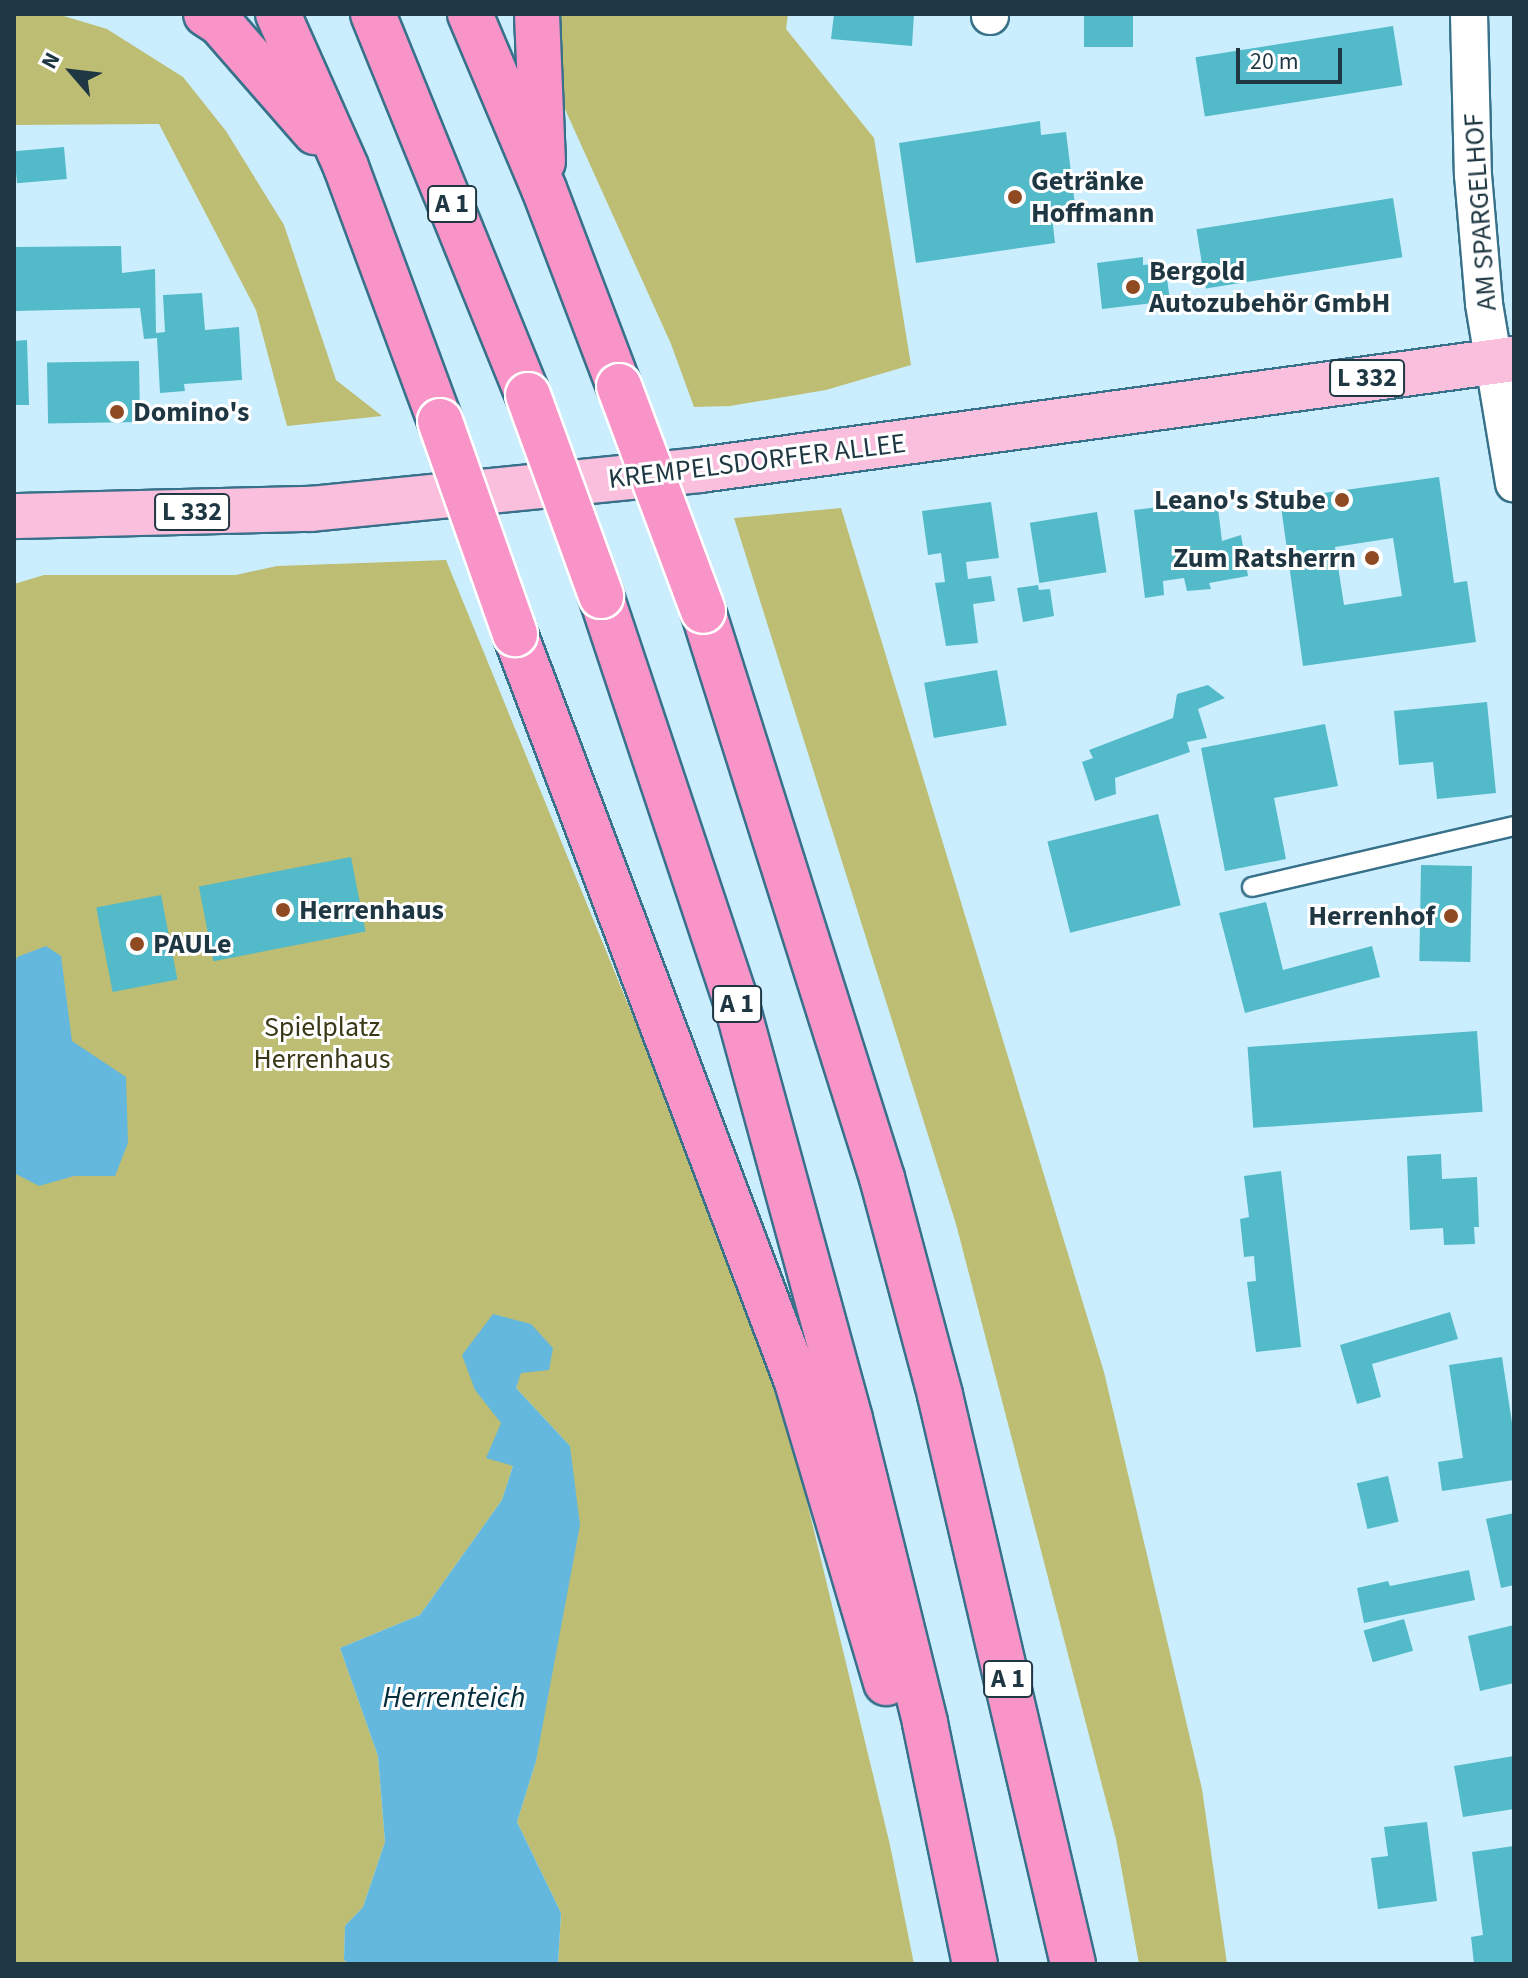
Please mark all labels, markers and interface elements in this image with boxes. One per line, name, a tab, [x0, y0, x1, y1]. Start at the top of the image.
north arrow	[32, 32, 112, 112]
scale bar	[1240, 32, 1346, 82]
text: 20 m	[1250, 44, 1299, 79]
text: N	[33, 47, 68, 75]
street label: AM SPARGELHOF	[1456, 112, 1504, 312]
place label: Getränke Hoffmann	[1031, 164, 1154, 230]
road number: A 1	[426, 182, 478, 226]
marker: Getränke Hoffmann	[1006, 188, 1024, 206]
place label: Bergold Autozubehör GmbH	[1149, 254, 1390, 320]
marker: Bergold Autozubehör GmbH	[1124, 278, 1142, 296]
road number: L 332	[1329, 356, 1405, 400]
place label: Domino's	[133, 395, 249, 429]
marker: Domino's	[108, 403, 126, 421]
street label: KREMPELSDORFER ALLEE	[606, 426, 908, 496]
place label: Leano's Stube	[1154, 483, 1326, 517]
road number: L 332	[154, 490, 230, 534]
marker: Leano's Stube	[1333, 491, 1351, 509]
place label: Zum Ratsherrn	[1173, 541, 1356, 575]
marker: Zum Ratsherrn	[1363, 549, 1381, 567]
place label: Herrenhaus	[299, 893, 444, 927]
place label: Herrenhof	[1308, 899, 1435, 933]
marker: Herrenhaus	[274, 901, 292, 919]
marker: Herrenhof	[1442, 907, 1460, 925]
place label: PAULe	[153, 927, 231, 961]
marker: PAULe	[128, 935, 146, 953]
road number: A 1	[711, 982, 763, 1026]
park label: Spielplatz Herrenhaus	[254, 1010, 390, 1076]
road number: A 1	[982, 1657, 1034, 1701]
water label: Herrenteich	[382, 1680, 526, 1716]

